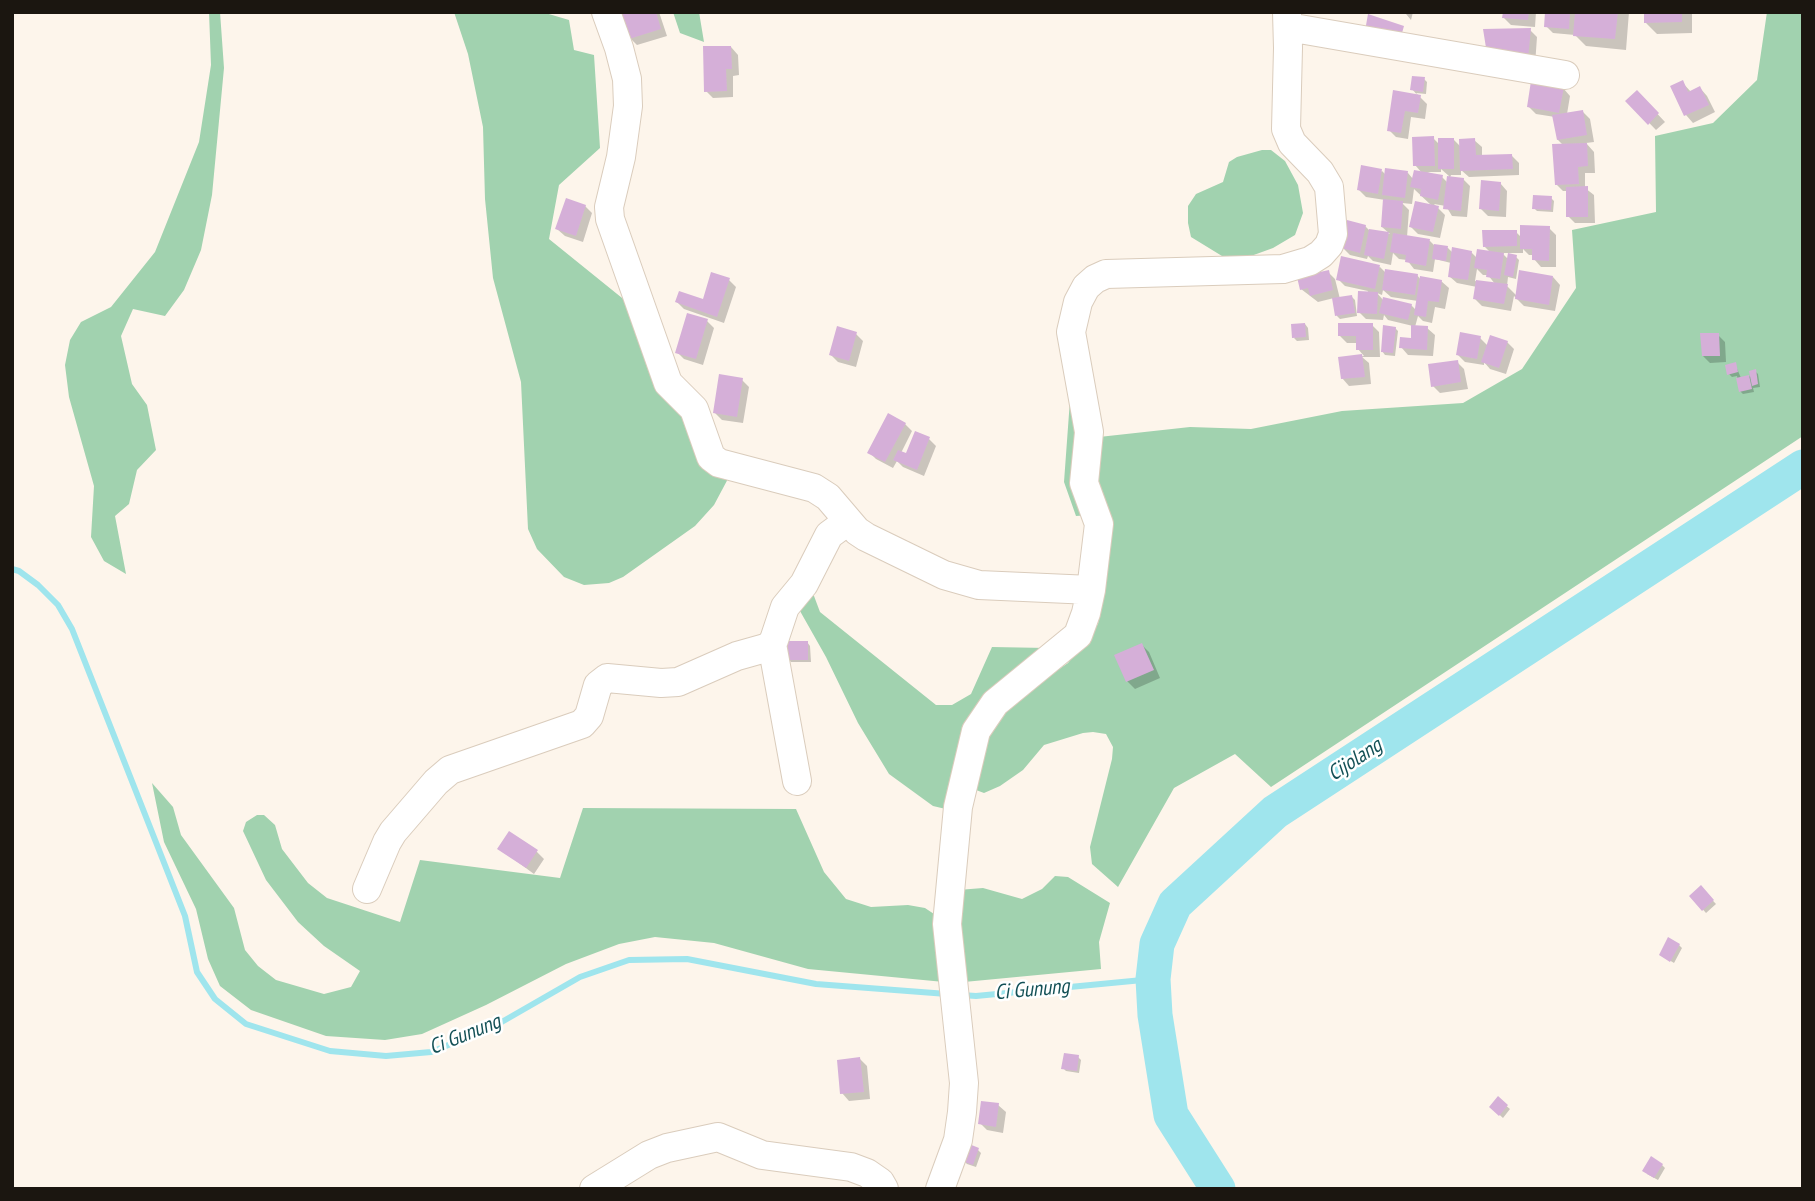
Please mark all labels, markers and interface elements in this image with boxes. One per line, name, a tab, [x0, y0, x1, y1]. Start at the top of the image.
water label: Cijolang	[1323, 733, 1387, 787]
water label: Ci Gunung	[994, 974, 1070, 1006]
water label: Ci Gunung	[426, 1009, 504, 1061]

